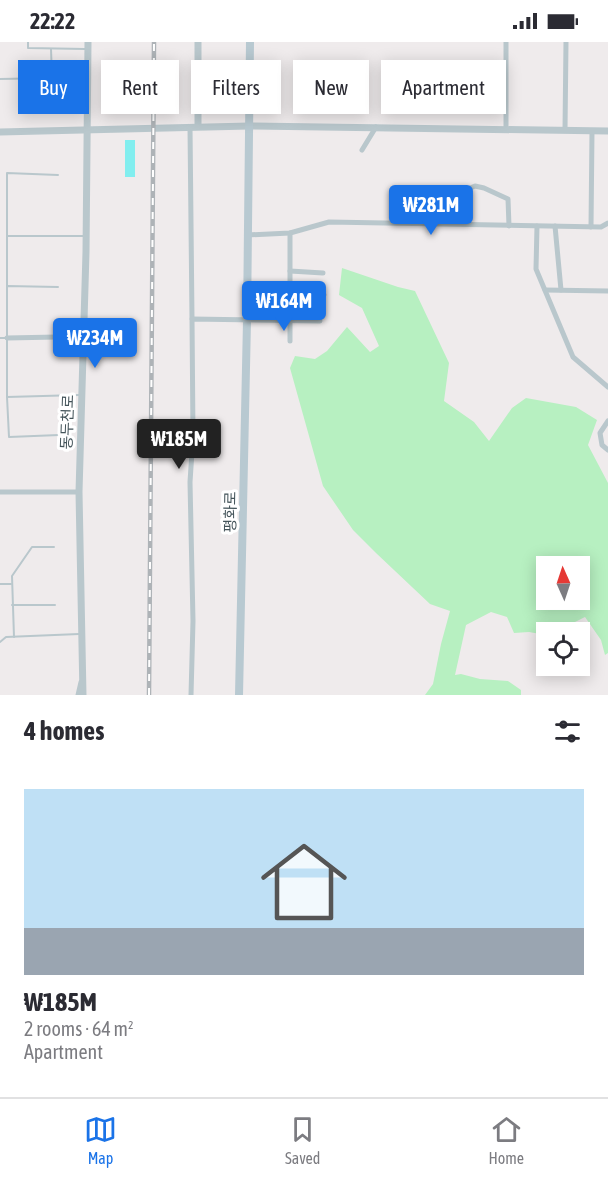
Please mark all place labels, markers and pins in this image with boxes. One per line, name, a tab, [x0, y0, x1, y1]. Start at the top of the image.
pin: ₩281M	[389, 185, 473, 236]
pin: ₩164M	[242, 281, 326, 332]
pin: ₩234M	[53, 318, 137, 369]
pin: ₩185M	[137, 419, 221, 470]

